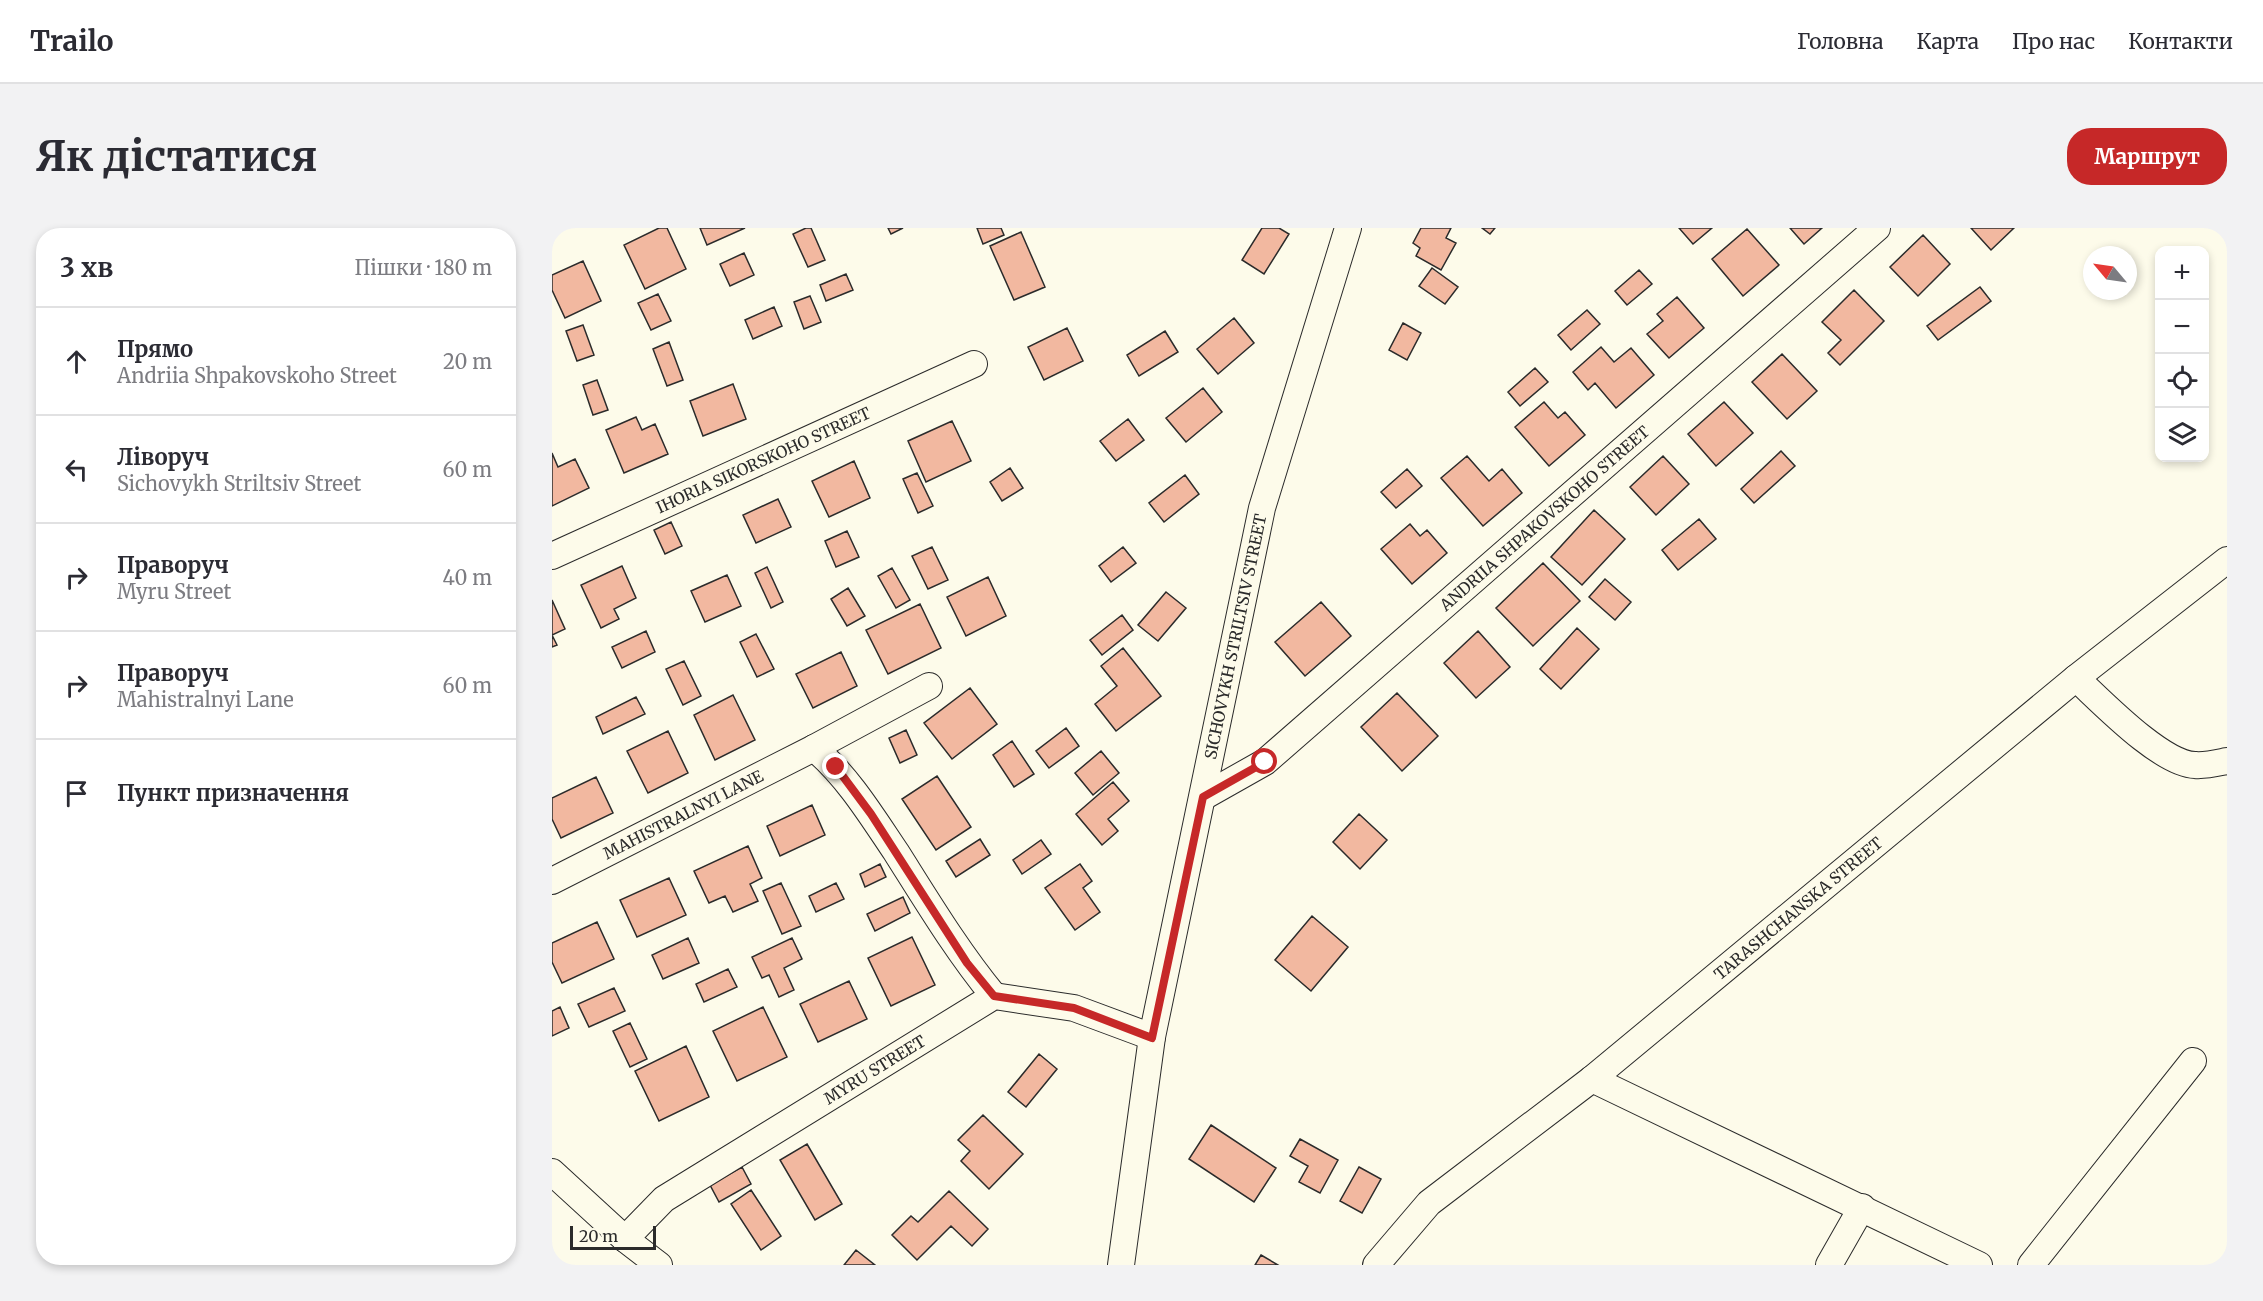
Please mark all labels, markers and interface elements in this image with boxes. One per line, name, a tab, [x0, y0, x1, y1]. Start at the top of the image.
text: Trailo	[30, 23, 114, 59]
text: Головна	[1797, 28, 1884, 55]
text: Карта	[1917, 28, 1979, 55]
text: Про нас	[2012, 28, 2095, 55]
text: Контакти	[2128, 28, 2233, 55]
button: Маршрут	[2067, 128, 2227, 185]
text: Як дістатися	[36, 130, 317, 182]
north arrow	[2083, 246, 2137, 300]
map controls	[2155, 246, 2209, 462]
button: +	[2155, 246, 2209, 300]
text: 3 хв	[60, 251, 113, 284]
text: Пішки · 180 m	[355, 255, 492, 280]
button: −	[2155, 300, 2209, 354]
text: Прямо	[117, 335, 193, 363]
icon: ahead	[60, 345, 93, 378]
text: 20 m	[443, 349, 492, 374]
button: locate	[2155, 354, 2209, 408]
text: Andriia Shpakovskoho Street	[117, 363, 397, 388]
street label: IHORIA SIKORSKOHO STREET	[653, 403, 873, 517]
button: layers	[2155, 408, 2209, 462]
street label: ANDRIIA SHPAKOVSKOHO STREET	[1435, 421, 1653, 616]
text: Ліворуч	[117, 443, 209, 471]
icon: left	[60, 453, 93, 486]
text: 60 m	[442, 457, 492, 482]
text: Sichovykh Striltsiv Street	[117, 471, 361, 496]
street label: SICHOVYKH STRILTSIV STREET	[1200, 512, 1270, 761]
text: Праворуч	[117, 551, 229, 579]
icon: right	[60, 561, 93, 594]
text: 40 m	[442, 565, 492, 590]
text: Myru Street	[117, 579, 231, 604]
text: Праворуч	[117, 659, 229, 687]
icon: right	[60, 669, 93, 702]
text: 60 m	[442, 673, 492, 698]
text: Mahistralnyi Lane	[117, 687, 294, 712]
route start	[1251, 748, 1277, 774]
route end	[822, 753, 848, 779]
street label: MAHISTRALNYI LANE	[600, 765, 767, 863]
icon: arrive	[60, 777, 93, 810]
text: Пункт призначення	[117, 779, 349, 807]
street label: TARASHCHANSKA STREET	[1710, 833, 1886, 984]
street label: MYRU STREET	[820, 1031, 929, 1108]
scale bar	[570, 1223, 656, 1250]
text: 20 m	[579, 1226, 618, 1246]

